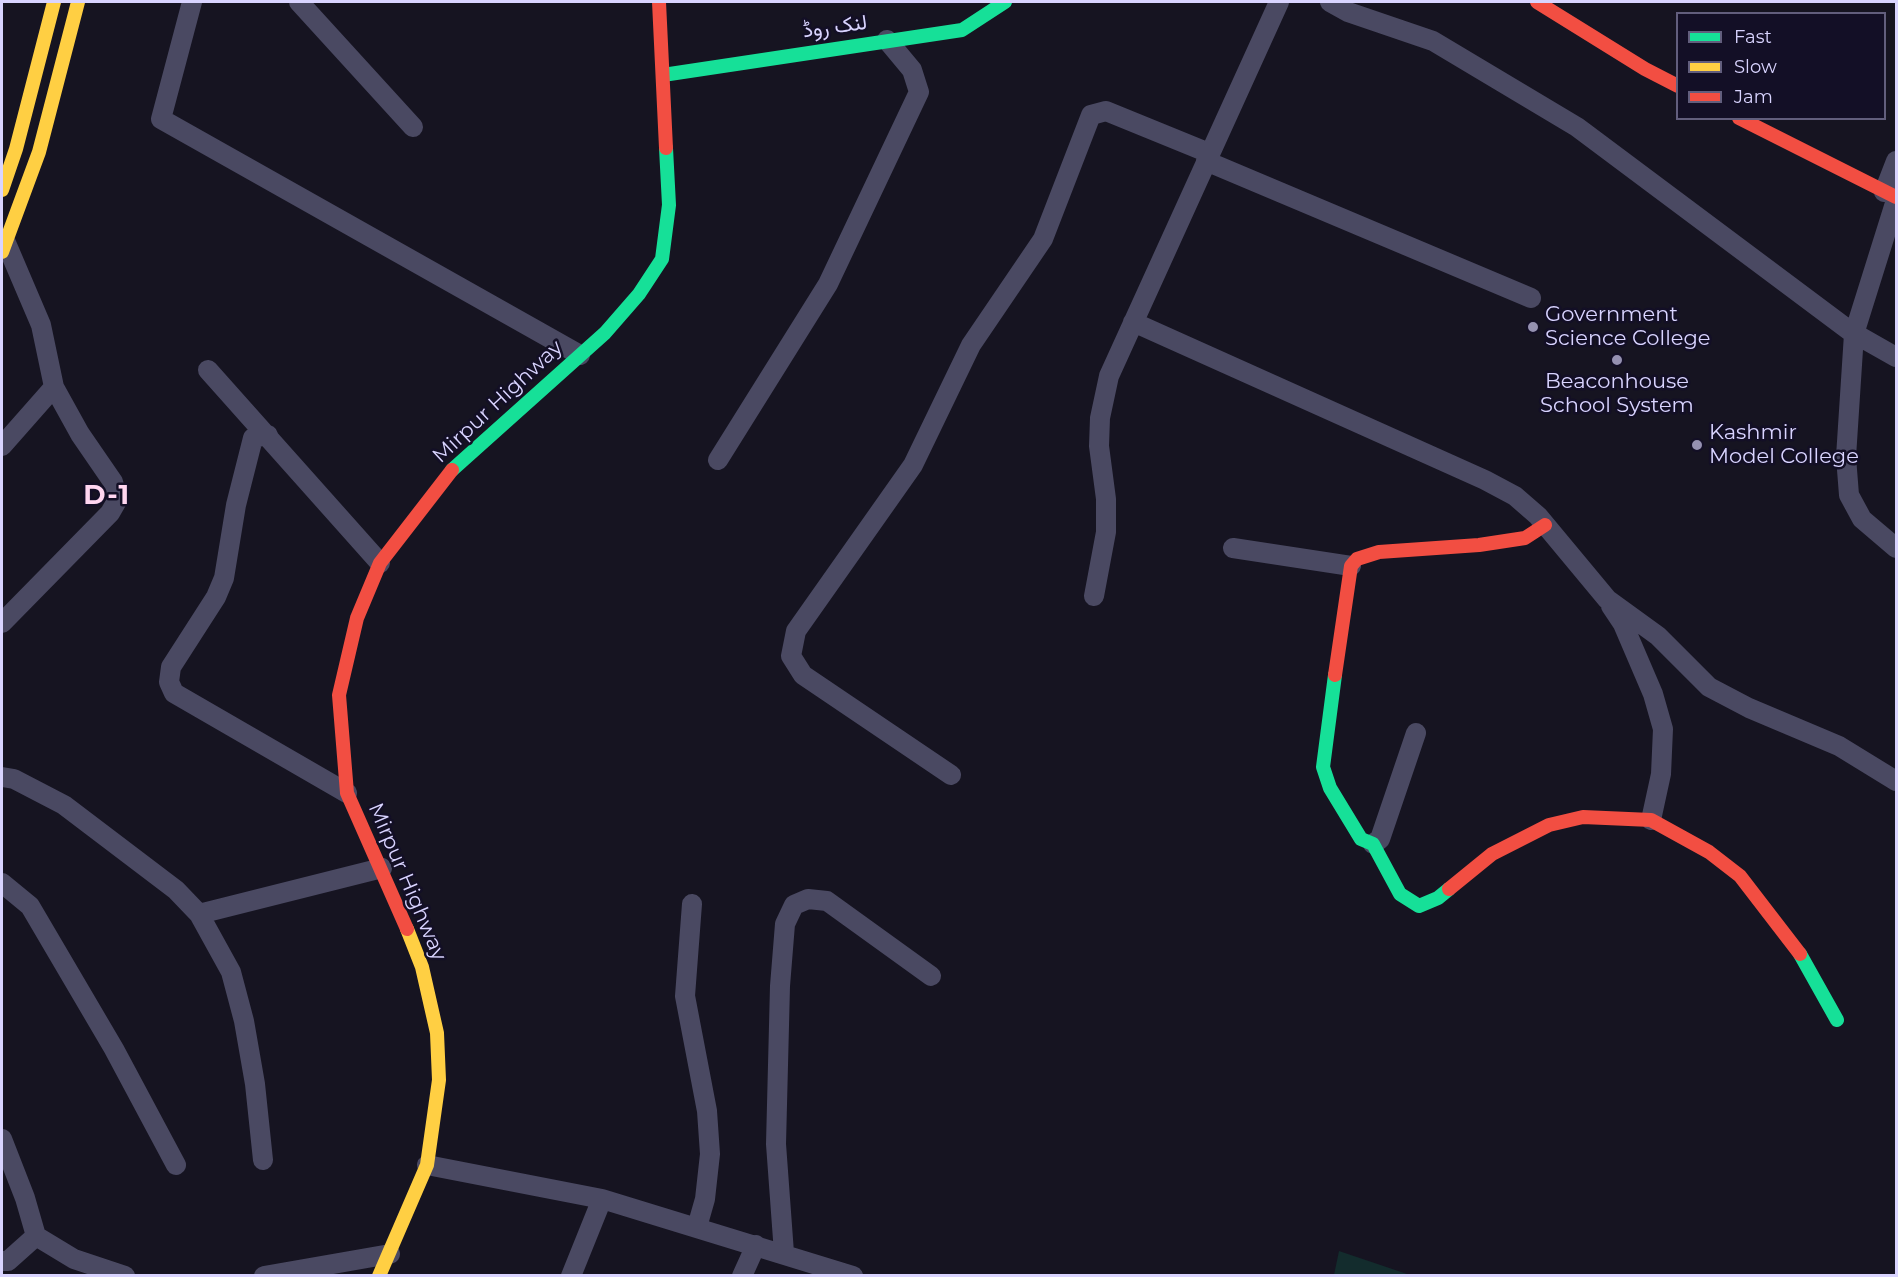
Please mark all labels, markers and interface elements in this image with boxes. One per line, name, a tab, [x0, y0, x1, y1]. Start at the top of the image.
street label: لنک روڈ	[801, 10, 869, 44]
legend	[1676, 12, 1886, 120]
text: Fast	[1734, 26, 1772, 48]
text: Slow	[1734, 56, 1777, 78]
text: Jam	[1734, 86, 1773, 108]
place label: Government Science College	[1545, 302, 1711, 352]
marker: Government Science College	[1526, 320, 1540, 334]
street label: Mirpur Highway	[428, 335, 568, 469]
marker: Beaconhouse School System	[1610, 353, 1624, 367]
place label: Beaconhouse School System	[1540, 369, 1694, 419]
place label: Kashmir Model College	[1709, 420, 1859, 470]
marker: Kashmir Model College	[1690, 438, 1704, 452]
district label: D-1	[83, 480, 131, 512]
street label: Mirpur Highway	[362, 799, 452, 965]

